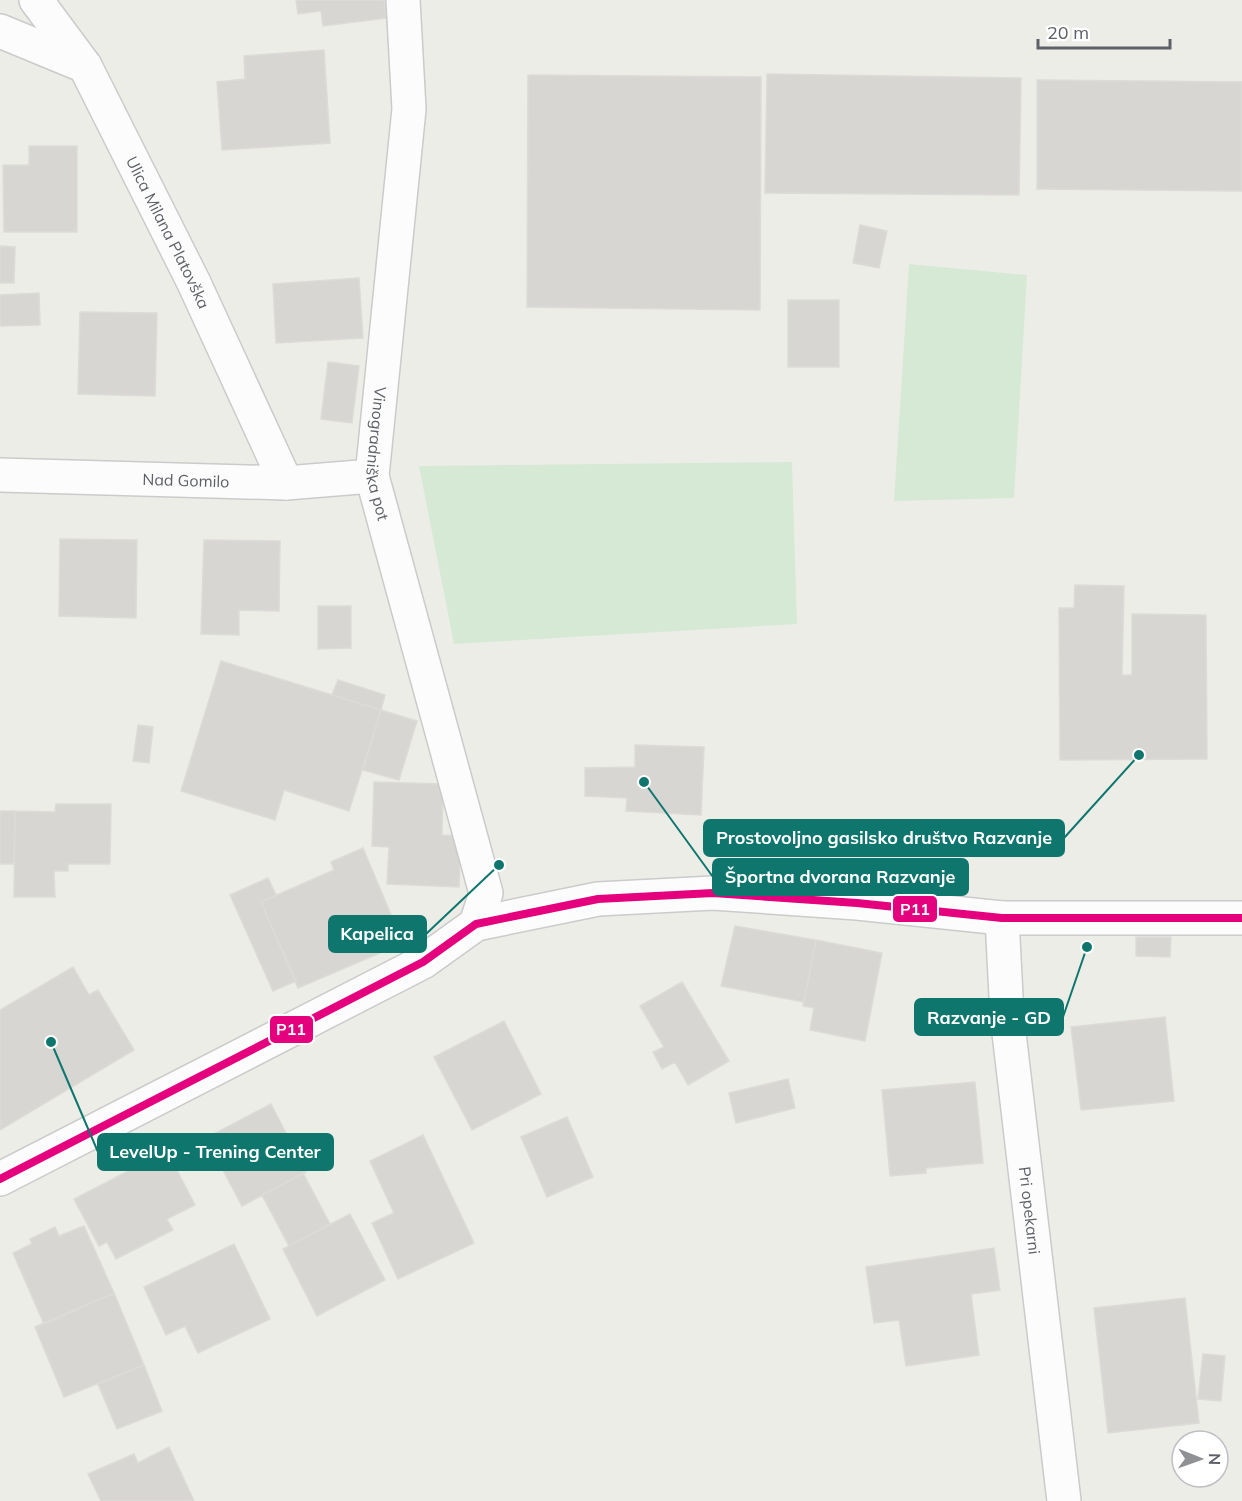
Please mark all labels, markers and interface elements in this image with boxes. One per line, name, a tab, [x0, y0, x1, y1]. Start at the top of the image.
scale bar	[1038, 12, 1170, 50]
text: 20 m	[1047, 21, 1089, 44]
street label: Ulica Milana Platovška	[122, 153, 214, 312]
street label: Vinogradniška pot	[362, 386, 394, 523]
street label: Nad Gomilo	[142, 469, 230, 491]
callout: Prostovoljno gasilsko društvo Razvanje	[704, 820, 1064, 856]
text: Prostovoljno gasilsko društvo Razvanje	[716, 826, 1052, 849]
callout: Športna dvorana Razvanje	[713, 859, 968, 895]
text: Športna dvorana Razvanje	[725, 865, 955, 888]
line badge: P11	[892, 895, 938, 923]
text: P11	[900, 899, 930, 919]
callout: Kapelica	[329, 916, 426, 952]
text: Kapelica	[340, 922, 414, 945]
callout: Razvanje - GD	[915, 999, 1063, 1035]
text: Razvanje - GD	[927, 1006, 1051, 1029]
line badge: P11	[269, 1015, 314, 1044]
text: P11	[276, 1019, 306, 1039]
callout: LevelUp - Trening Center	[98, 1134, 333, 1170]
text: LevelUp - Trening Center	[109, 1140, 322, 1163]
street label: Pri opekarni	[1015, 1165, 1045, 1256]
north arrow	[1170, 1429, 1230, 1489]
text: N	[1205, 1453, 1225, 1465]

